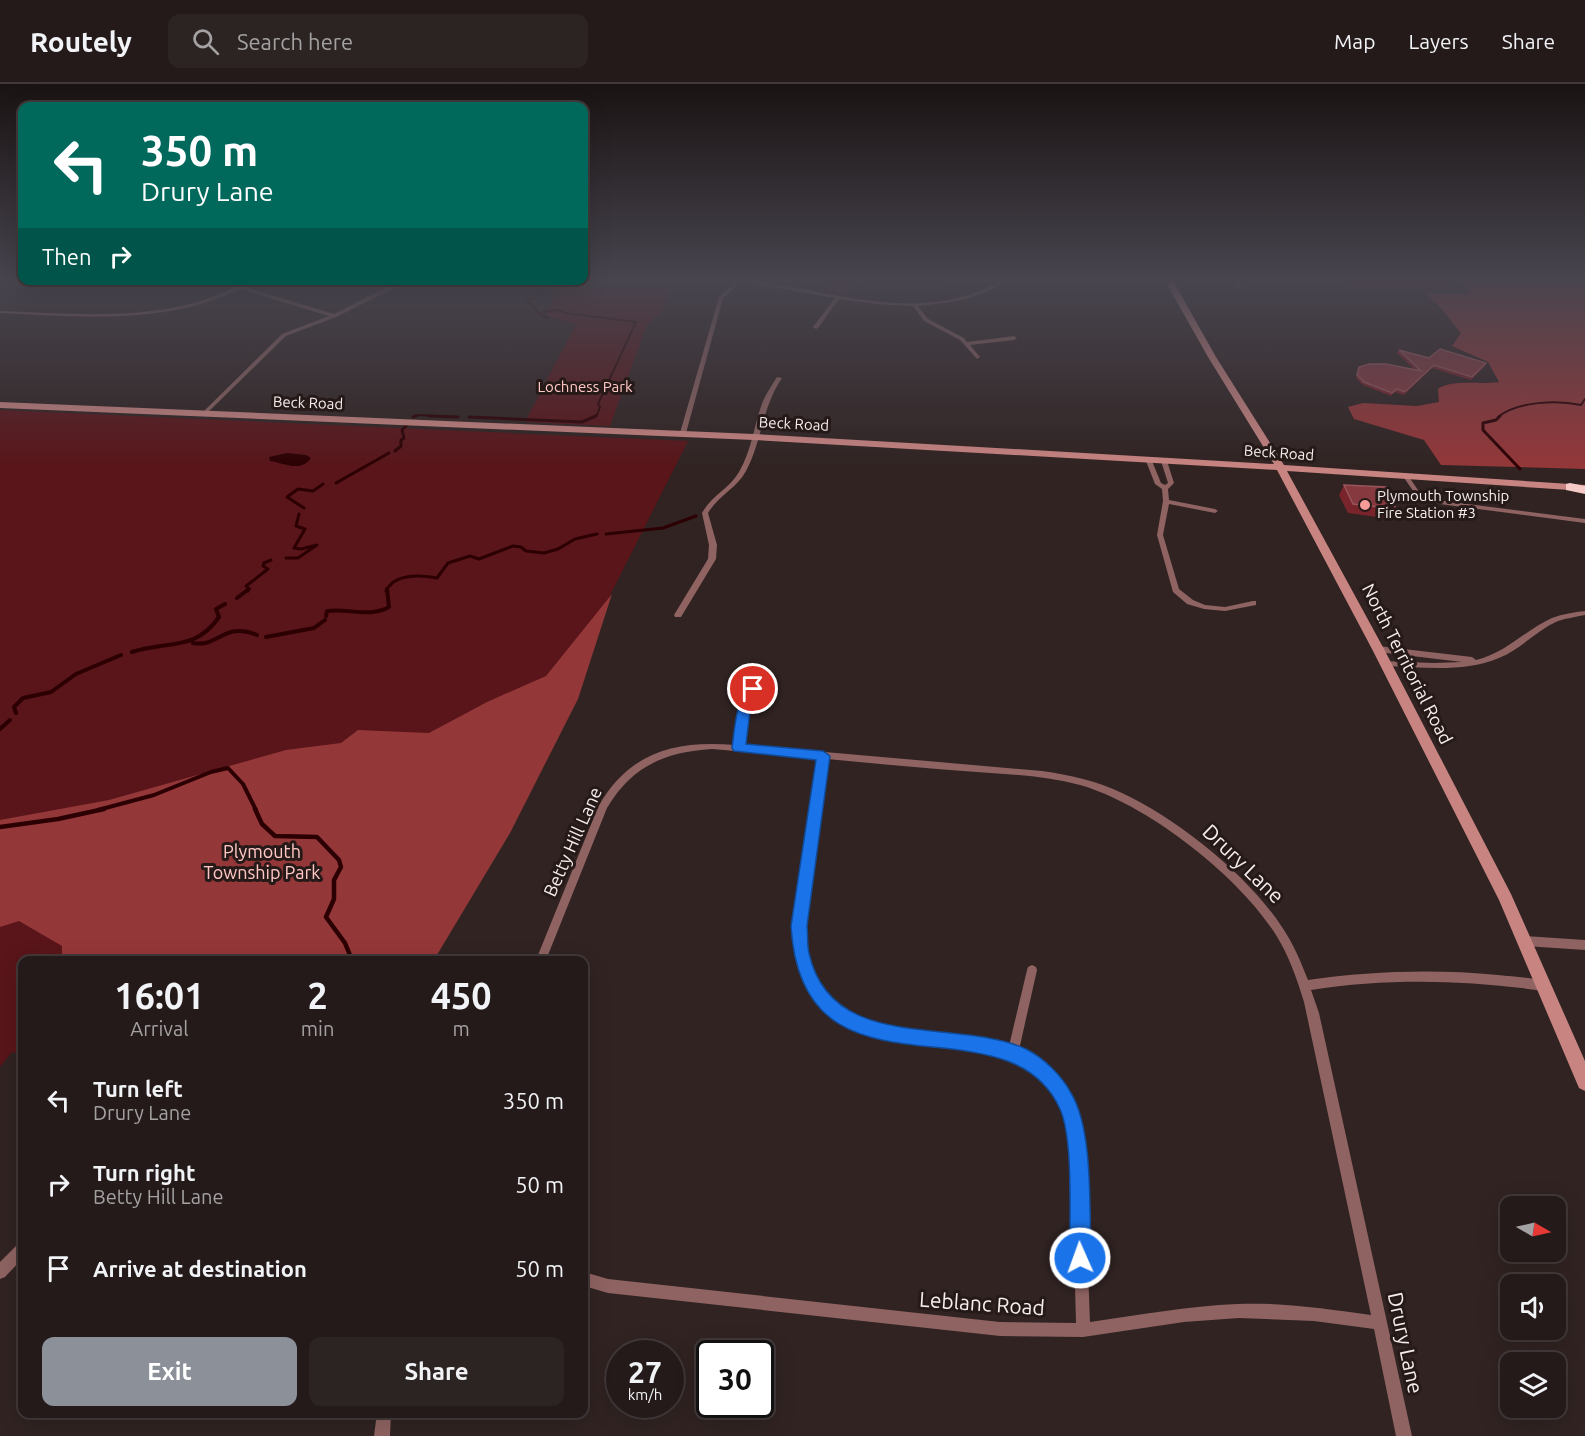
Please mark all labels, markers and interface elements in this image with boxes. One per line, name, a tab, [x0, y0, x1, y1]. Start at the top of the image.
search box	[168, 14, 588, 68]
icon: search	[189, 25, 222, 58]
text: Routely	[30, 26, 132, 57]
text: Search here	[237, 29, 353, 54]
text: Map	[1334, 29, 1375, 53]
text: Layers	[1408, 29, 1469, 53]
text: Share	[1502, 29, 1555, 53]
icon: left	[42, 126, 120, 204]
text: 350 m	[141, 127, 258, 174]
text: Drury Lane	[141, 176, 274, 206]
icon: right	[104, 240, 137, 273]
text: Then	[42, 244, 92, 269]
park label: Lochness Park	[537, 378, 633, 395]
street label: Beck Road	[273, 393, 343, 412]
street label: Beck Road	[758, 413, 830, 434]
street label: Beck Road	[1243, 442, 1315, 463]
place label: Plymouth Township Fire Station #3	[1377, 487, 1509, 521]
marker: Plymouth Township Fire Station #3	[1358, 498, 1372, 512]
street label: North Territorial Road	[1359, 580, 1457, 747]
pin	[727, 663, 778, 714]
icon: arrive	[736, 672, 769, 705]
street label: Betty Hill Lane	[539, 784, 605, 899]
street label: Drury Lane	[1198, 819, 1289, 908]
park label: Plymouth Township Park	[204, 841, 320, 882]
text: 16:01	[114, 975, 204, 1016]
text: 2	[307, 975, 328, 1016]
text: 450	[431, 975, 492, 1016]
text: Arrival	[130, 1017, 189, 1040]
text: min	[301, 1017, 334, 1040]
text: m	[453, 1017, 470, 1040]
text: Turn left	[93, 1076, 183, 1101]
icon: left	[42, 1084, 75, 1117]
text: 350 m	[503, 1088, 564, 1113]
text: Drury Lane	[93, 1101, 191, 1124]
text: Turn right	[93, 1160, 195, 1185]
icon: right	[42, 1168, 75, 1201]
text: 50 m	[515, 1172, 564, 1197]
text: Betty Hill Lane	[93, 1185, 224, 1208]
north arrow	[1500, 1196, 1566, 1262]
map controls	[1500, 1196, 1566, 1418]
position arrow	[1048, 1226, 1112, 1290]
icon: arrive	[42, 1252, 75, 1285]
text: Arrive at destination	[93, 1256, 307, 1281]
text: 50 m	[515, 1256, 564, 1281]
button: sound	[1500, 1274, 1566, 1340]
street label: Leblanc Road	[918, 1287, 1046, 1319]
street label: Drury Lane	[1384, 1290, 1428, 1396]
button: Exit	[42, 1337, 297, 1406]
button: Share	[309, 1337, 564, 1406]
speed limit sign: 30	[696, 1340, 774, 1418]
button: layers	[1500, 1352, 1566, 1418]
text: 27	[628, 1355, 662, 1389]
text: km/h	[628, 1386, 662, 1403]

